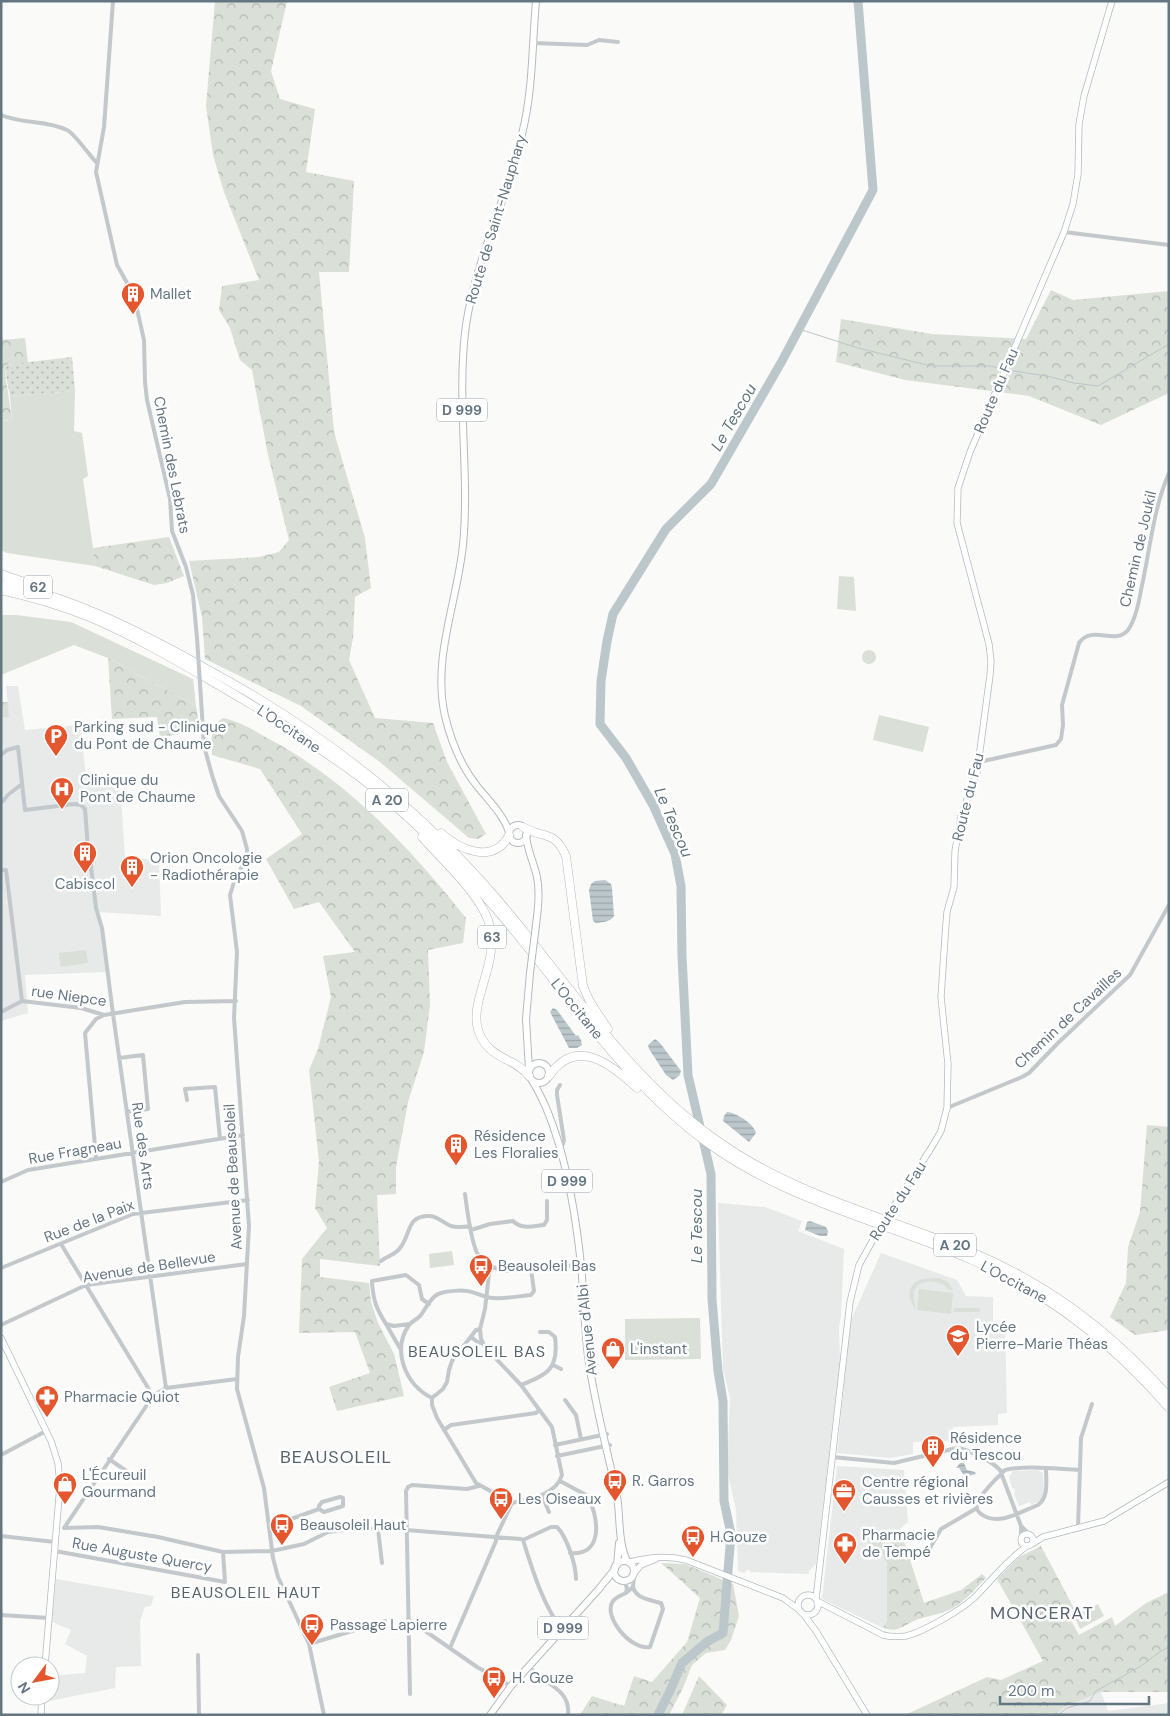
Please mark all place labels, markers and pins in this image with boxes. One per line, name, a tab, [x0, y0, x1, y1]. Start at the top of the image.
building icon: Mallet	[120, 281, 146, 315]
place label: Mallet	[150, 284, 192, 304]
place label: Parking sud - Clinique du Pont de Chaume	[74, 717, 226, 754]
parking icon: Parking sud - Clinique du Pont de Chaume	[43, 723, 69, 757]
place label: Clinique du Pont de Chaume	[80, 770, 196, 807]
hospital icon: Clinique du Pont de Chaume	[49, 776, 75, 810]
building icon: Cabiscol	[72, 840, 98, 874]
place label: Orion Oncologie - Radiothérapie	[150, 848, 262, 885]
building icon: Orion Oncologie - Radiothérapie	[119, 854, 145, 888]
place label: Cabiscol	[55, 874, 115, 894]
place label: Résidence Les Floralies	[474, 1126, 559, 1163]
building icon: Résidence Les Floralies	[443, 1132, 469, 1166]
bus stop icon: Beausoleil Bas	[468, 1253, 494, 1287]
place label: Beausoleil Bas	[498, 1256, 596, 1276]
place label: Lycée Pierre-Marie Théas	[976, 1317, 1108, 1354]
school or university icon: Lycée Pierre-Marie Théas	[945, 1323, 971, 1357]
shop icon: L'instant	[600, 1336, 626, 1370]
place label: L'instant	[630, 1339, 687, 1359]
pharmacy icon: Pharmacie Quiot	[34, 1384, 60, 1418]
place label: Pharmacie Quiot	[64, 1387, 180, 1407]
place label: Résidence du Tescou	[950, 1428, 1022, 1465]
building icon: Résidence du Tescou	[920, 1434, 946, 1468]
place label: L'Écureuil Gourmand	[82, 1465, 156, 1502]
bus stop icon: R. Garros	[602, 1468, 628, 1502]
shop icon: L'Écureuil Gourmand	[52, 1471, 78, 1505]
place label: R. Garros	[632, 1471, 695, 1491]
place label: Centre régional Causses et rivières	[862, 1472, 993, 1509]
office icon: Centre régional Causses et rivières	[831, 1478, 857, 1512]
bus stop icon: Les Oiseaux	[488, 1486, 514, 1520]
place label: Les Oiseaux	[518, 1489, 602, 1509]
bus stop icon: Beausoleil Haut	[269, 1512, 295, 1546]
place label: Beausoleil Haut	[300, 1515, 407, 1535]
bus stop icon: H.Gouze	[680, 1524, 706, 1558]
place label: Pharmacie de Tempé	[862, 1525, 935, 1562]
place label: H.Gouze	[710, 1527, 767, 1547]
pharmacy icon: Pharmacie de Tempé	[832, 1531, 858, 1565]
bus stop icon: Passage Lapierre	[299, 1612, 325, 1646]
place label: Passage Lapierre	[330, 1615, 447, 1635]
bus stop icon: H. Gouze	[481, 1665, 507, 1699]
place label: H. Gouze	[512, 1668, 573, 1688]

